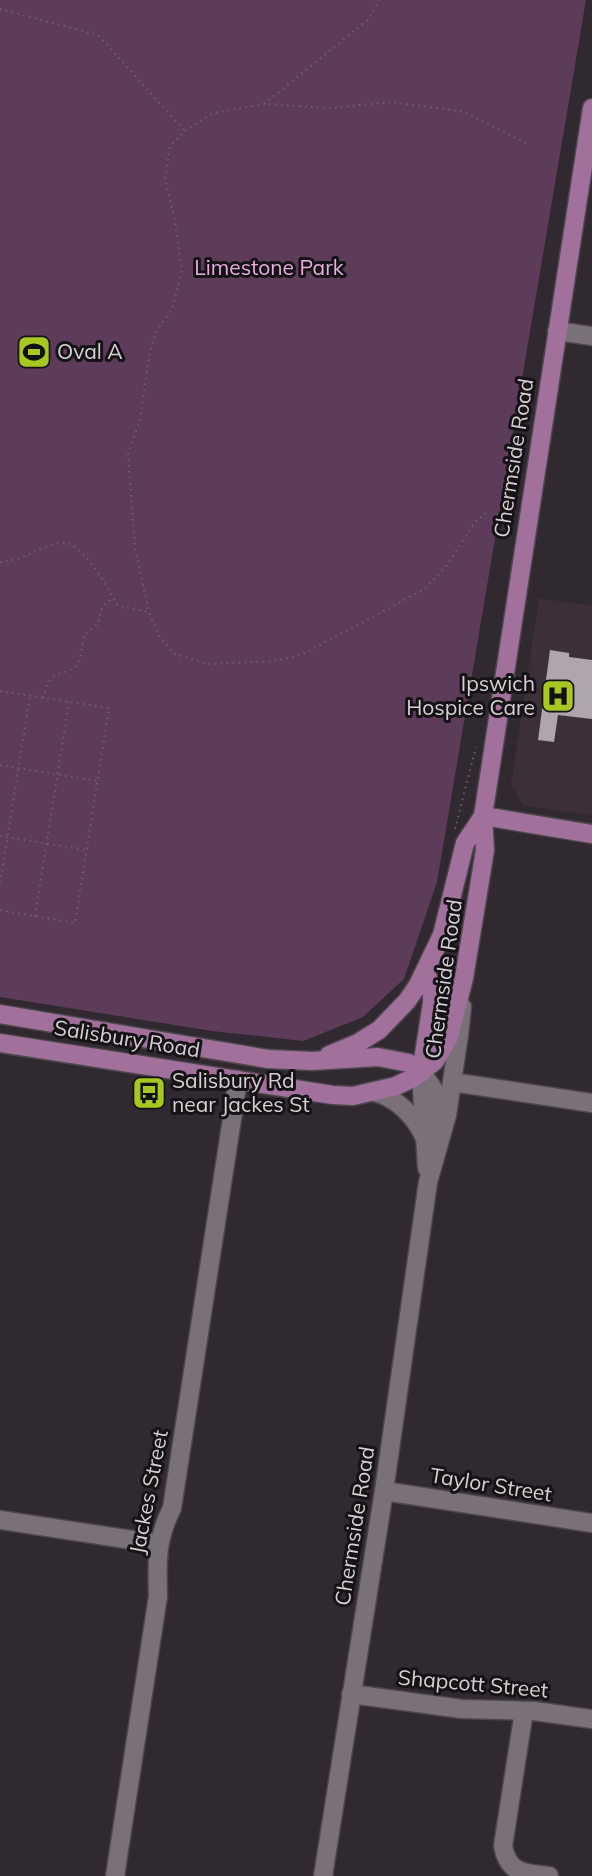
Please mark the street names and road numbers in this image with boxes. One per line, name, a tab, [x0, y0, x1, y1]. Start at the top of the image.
street label: Chermside Road	[488, 377, 538, 539]
street label: Chermside Road	[419, 898, 467, 1060]
street label: Salisbury Road	[52, 1014, 202, 1062]
street label: Jackes Street	[123, 1428, 173, 1556]
street label: Chermside Road	[329, 1445, 379, 1607]
street label: Taylor Street	[428, 1462, 554, 1506]
street label: Shapcott Street	[397, 1663, 549, 1703]

